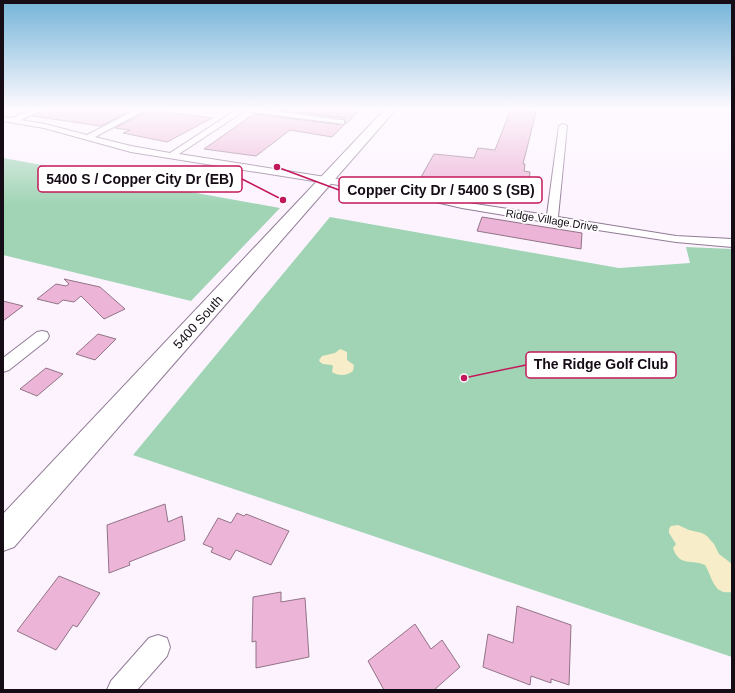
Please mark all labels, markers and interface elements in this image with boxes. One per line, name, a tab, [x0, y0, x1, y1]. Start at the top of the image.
callout: 5400 S / Copper City Dr (EB)	[38, 166, 242, 192]
text: 5400 S / Copper City Dr (EB)	[46, 171, 234, 187]
callout: Copper City Dr / 5400 S (SB)	[339, 177, 542, 203]
text: Copper City Dr / 5400 S (SB)	[347, 182, 535, 198]
street label: Ridge Village Drive	[505, 207, 599, 233]
street label: 5400 South	[170, 292, 226, 352]
callout: The Ridge Golf Club	[526, 352, 676, 378]
text: The Ridge Golf Club	[534, 356, 668, 372]

